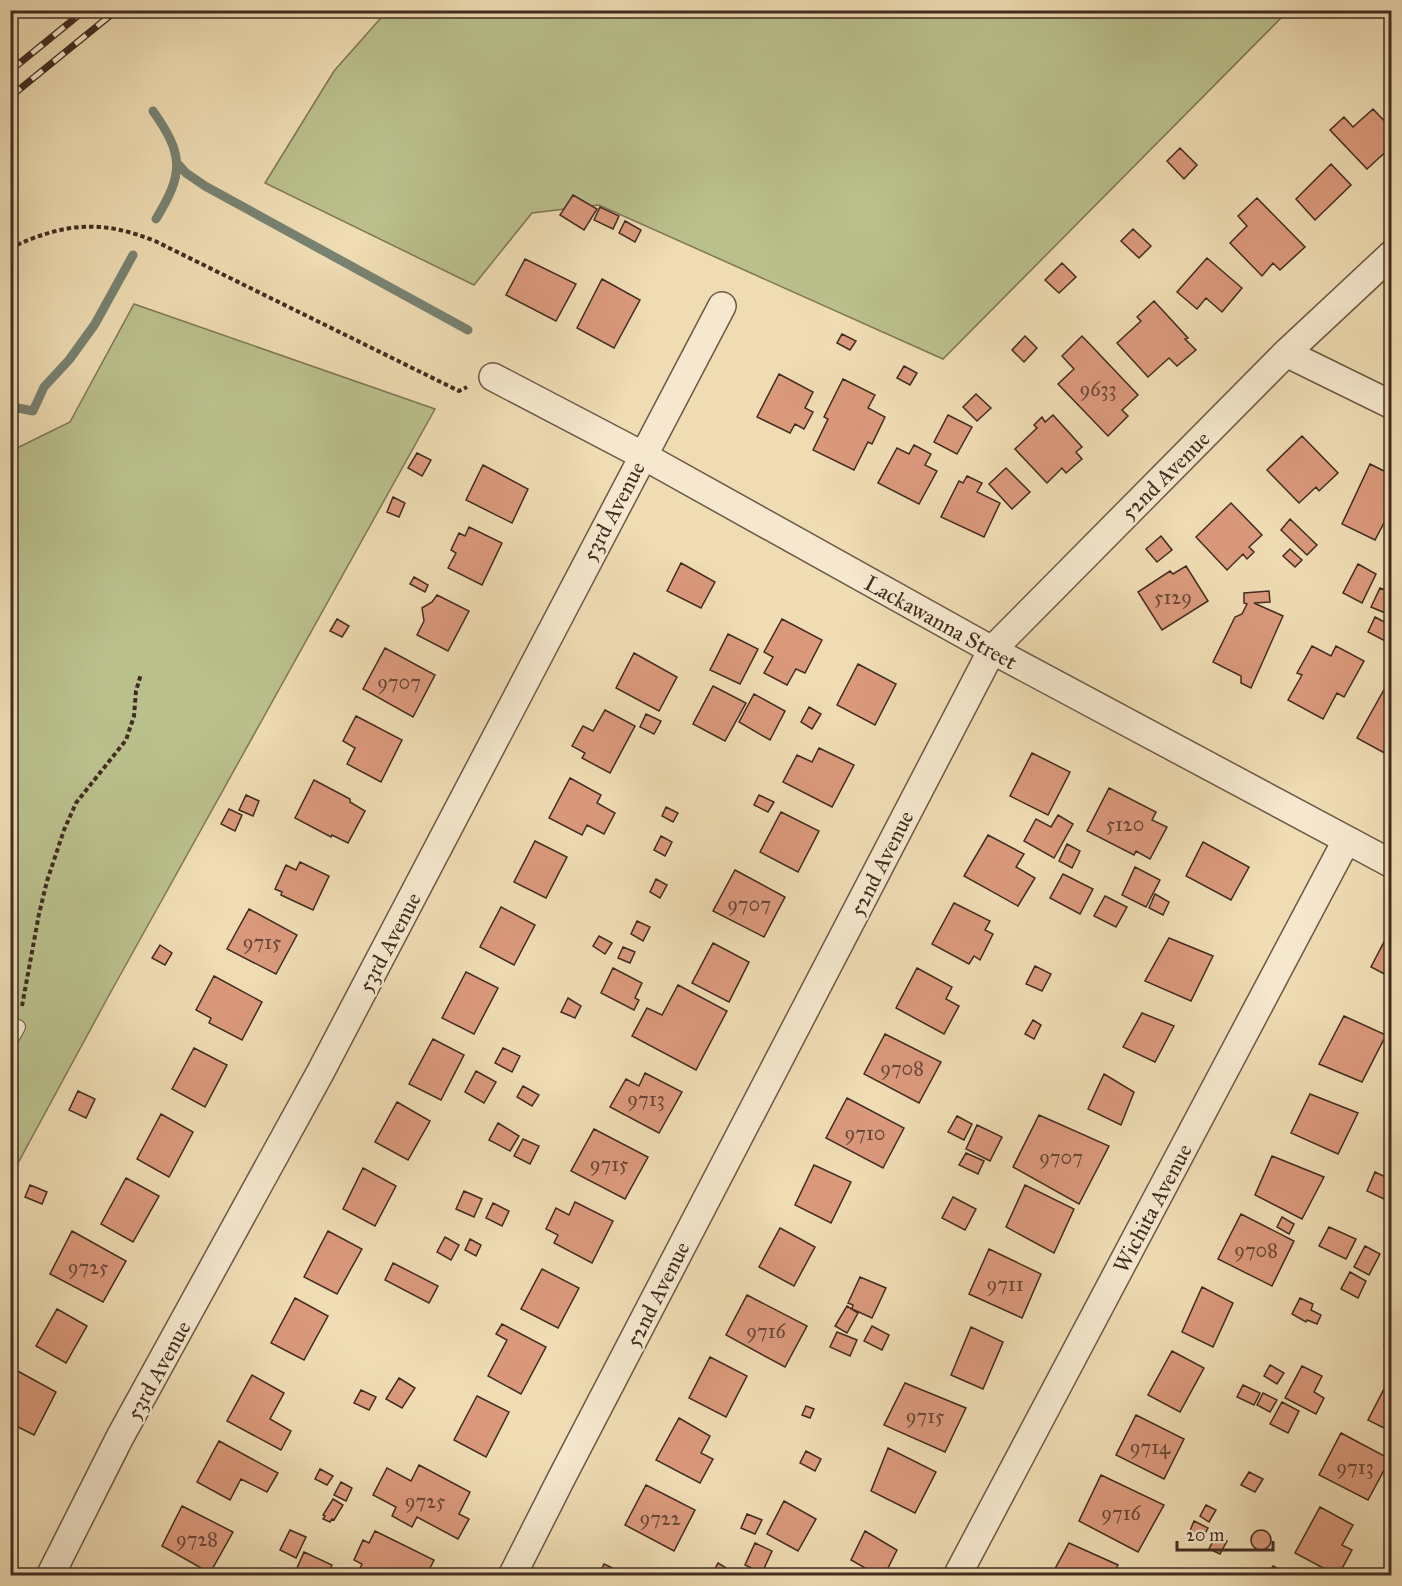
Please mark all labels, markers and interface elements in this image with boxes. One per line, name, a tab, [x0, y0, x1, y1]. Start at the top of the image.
house number: 9633	[1080, 377, 1117, 401]
street label: 52nd Avenue	[1115, 425, 1215, 525]
street label: 53rd Avenue	[576, 457, 651, 566]
street label: Lackawanna Street	[860, 569, 1022, 676]
house number: 5129	[1154, 585, 1192, 609]
house number: 9707	[377, 670, 421, 694]
street label: 52nd Avenue	[843, 806, 920, 921]
house number: 5120	[1106, 812, 1144, 836]
street label: 53rd Avenue	[352, 888, 427, 997]
house number: 9707	[727, 892, 771, 916]
house number: 9715	[243, 930, 281, 954]
house number: 9708	[880, 1056, 924, 1080]
house number: 9713	[627, 1087, 665, 1111]
house number: 9710	[845, 1121, 885, 1145]
street label: Wichita Avenue	[1107, 1139, 1198, 1277]
house number: 9707	[1039, 1145, 1083, 1169]
house number: 9715	[590, 1152, 628, 1176]
street label: 52nd Avenue	[619, 1237, 696, 1352]
house number: 9708	[1234, 1238, 1278, 1262]
house number: 9725	[68, 1255, 108, 1279]
house number: 9711	[986, 1272, 1024, 1296]
street label: 53rd Avenue	[120, 1316, 197, 1424]
house number: 9716	[746, 1319, 787, 1343]
house number: 9715	[906, 1404, 944, 1428]
house number: 9714	[1130, 1435, 1171, 1459]
house number: 9713	[1336, 1455, 1374, 1479]
house number: 9725	[405, 1489, 445, 1513]
house number: 9716	[1101, 1501, 1142, 1525]
house number: 9722	[639, 1506, 681, 1530]
scale bar	[1177, 1514, 1273, 1552]
text: 20 m	[1186, 1524, 1224, 1546]
house number: 9728	[176, 1527, 218, 1551]

